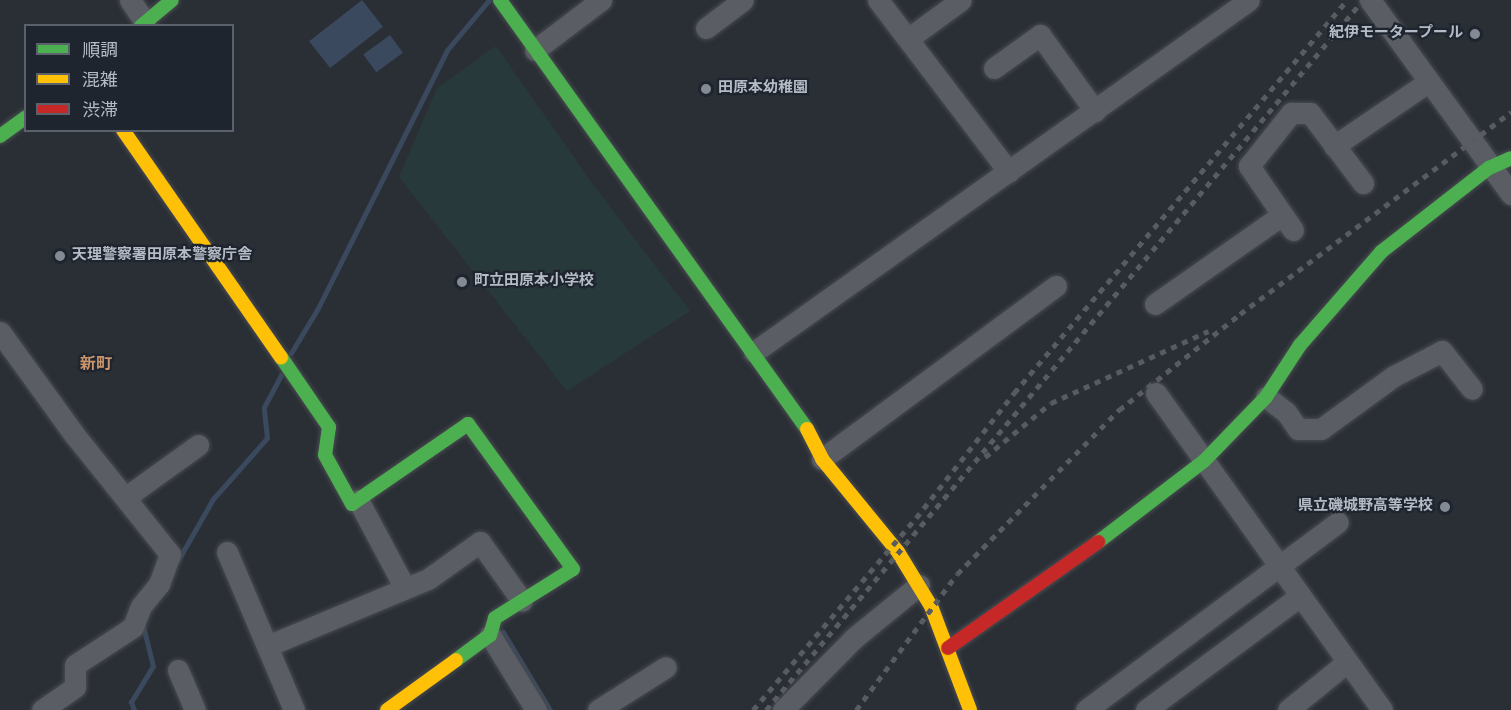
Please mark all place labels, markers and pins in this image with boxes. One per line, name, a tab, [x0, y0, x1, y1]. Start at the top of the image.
place label: 紀伊モータープール	[1328, 25, 1463, 43]
marker: 紀伊モータープール	[1468, 27, 1482, 41]
place label: 田原本幼稚園	[718, 80, 808, 98]
marker: 田原本幼稚園	[699, 82, 713, 96]
place label: 天理警察署田原本警察庁舎	[72, 247, 252, 265]
marker: 天理警察署田原本警察庁舎	[53, 249, 67, 263]
place label: 町立田原本小学校	[474, 273, 594, 291]
marker: 町立田原本小学校	[455, 275, 469, 289]
place label: 県立磯城野高等学校	[1298, 498, 1433, 516]
marker: 県立磯城野高等学校	[1438, 500, 1452, 514]

